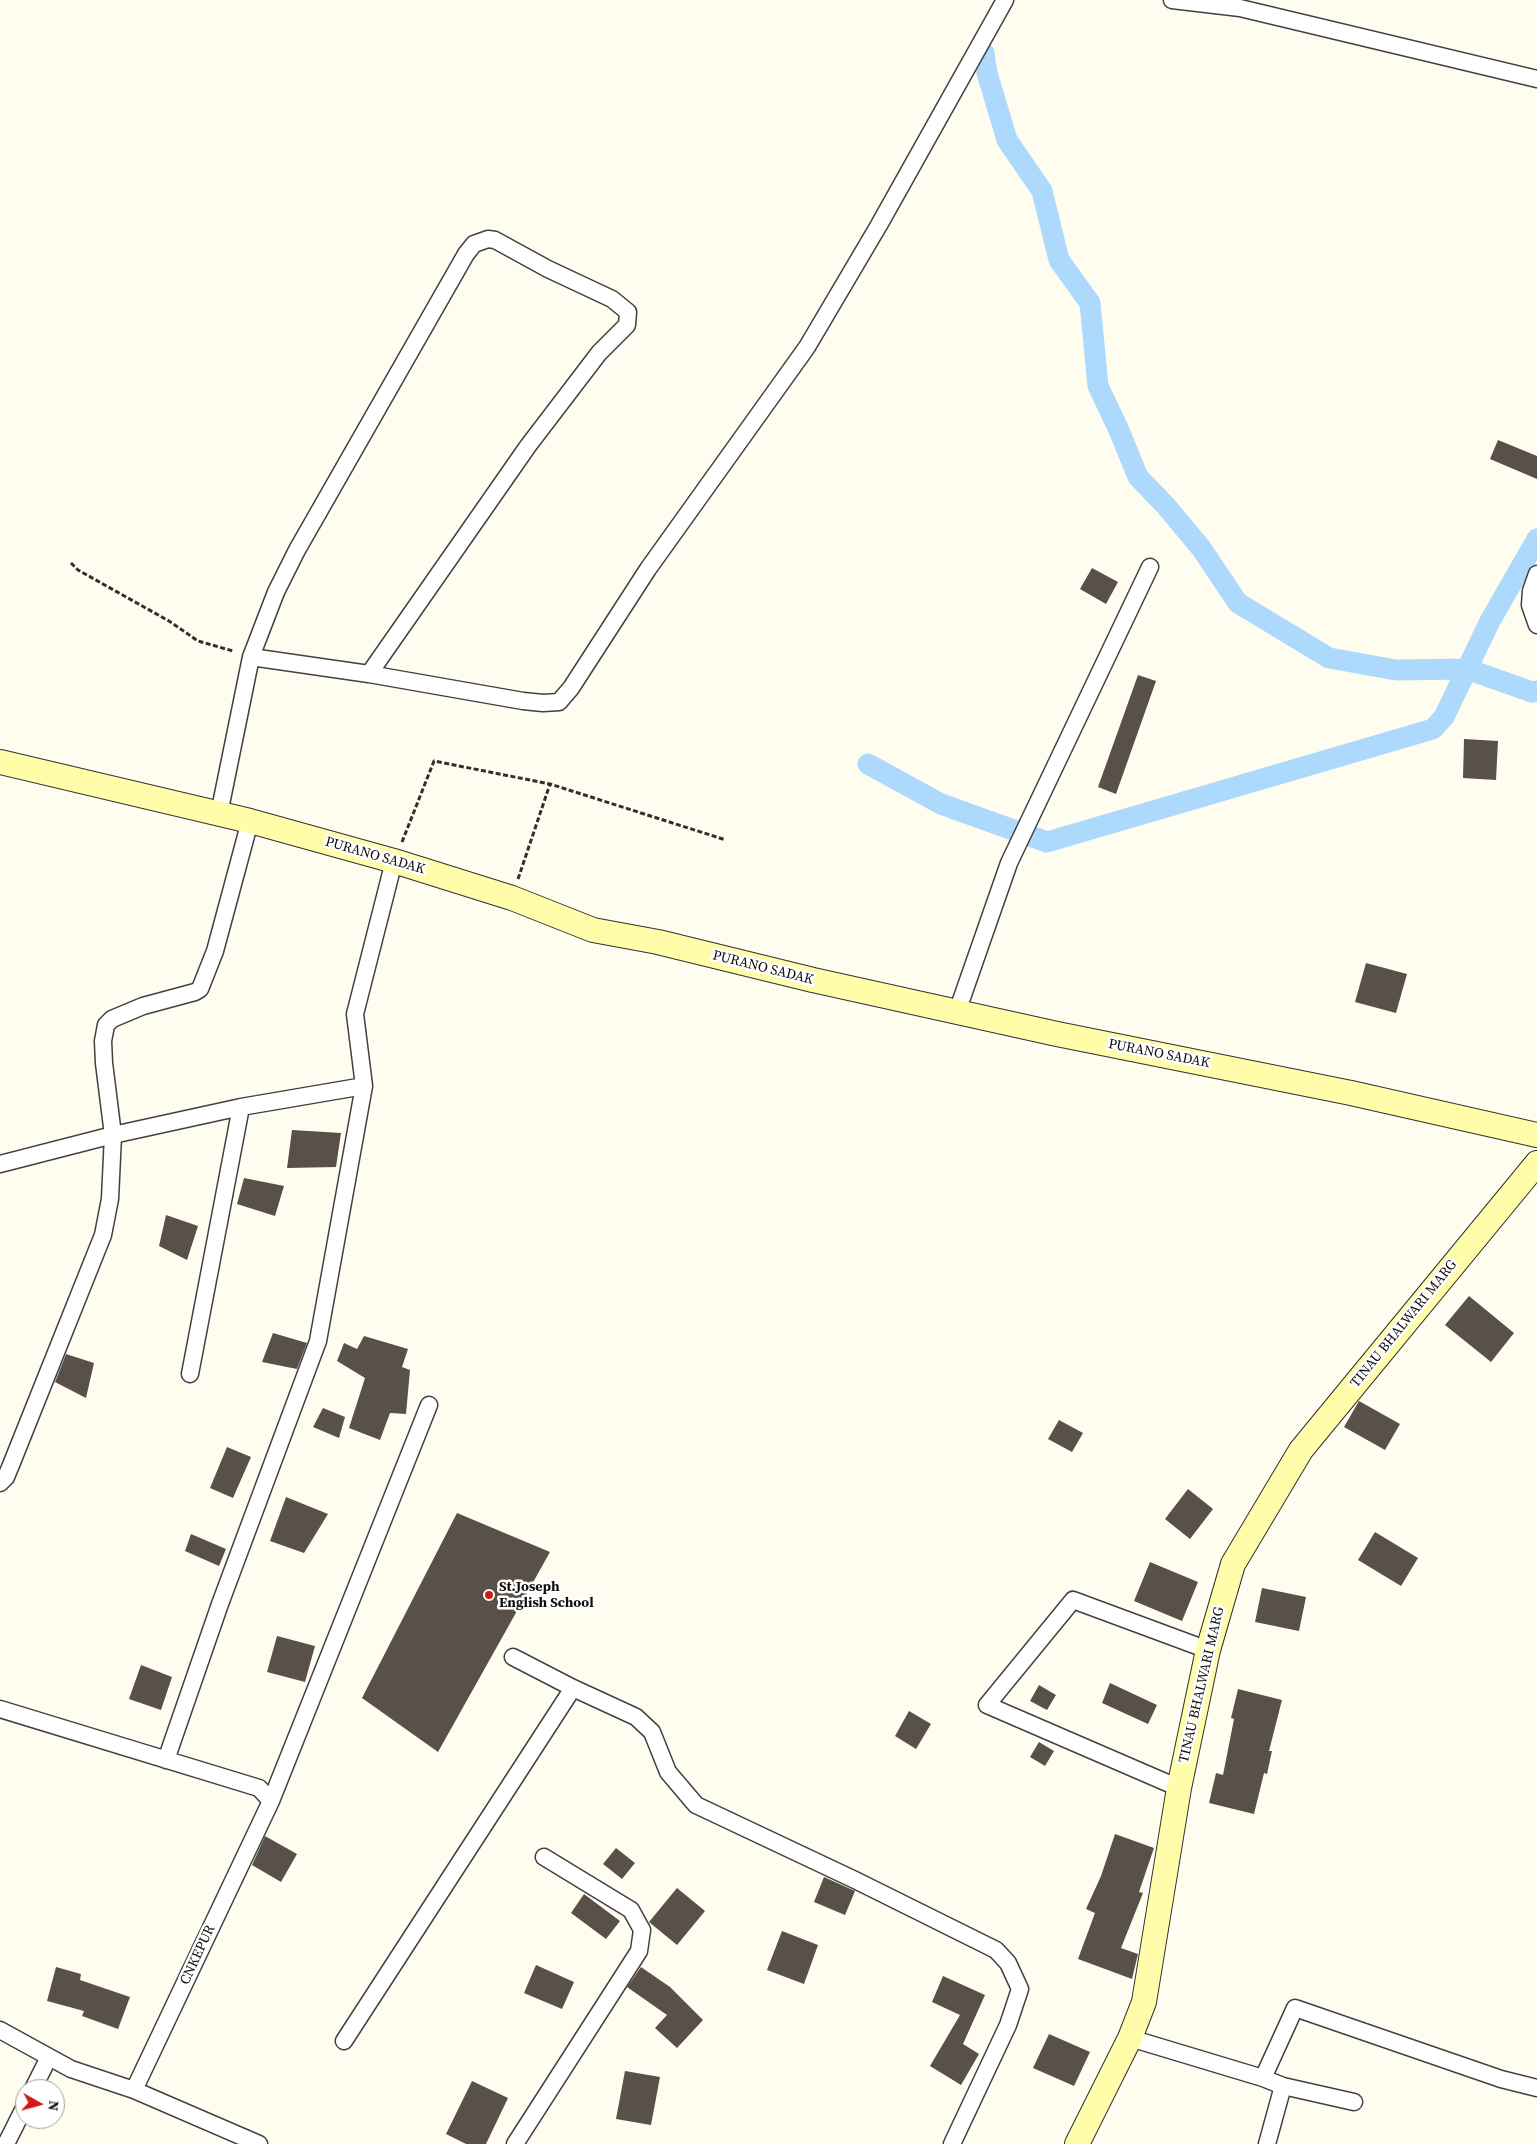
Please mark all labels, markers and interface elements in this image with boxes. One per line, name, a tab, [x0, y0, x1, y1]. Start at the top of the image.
street label: PURANO SADAK	[323, 834, 427, 878]
street label: PURANO SADAK	[711, 947, 815, 989]
street label: PURANO SADAK	[1107, 1036, 1211, 1072]
street label: TINAU BHALWARI MARG	[1347, 1257, 1461, 1391]
place label: St.Joseph English School	[499, 1579, 594, 1611]
marker: St.Joseph English School	[483, 1589, 495, 1601]
street label: TINAU BHALWARI MARG	[1176, 1605, 1228, 1765]
street label: CNKEPUR	[177, 1923, 219, 1987]
north arrow	[15, 2079, 65, 2129]
text: N	[43, 2099, 64, 2112]

